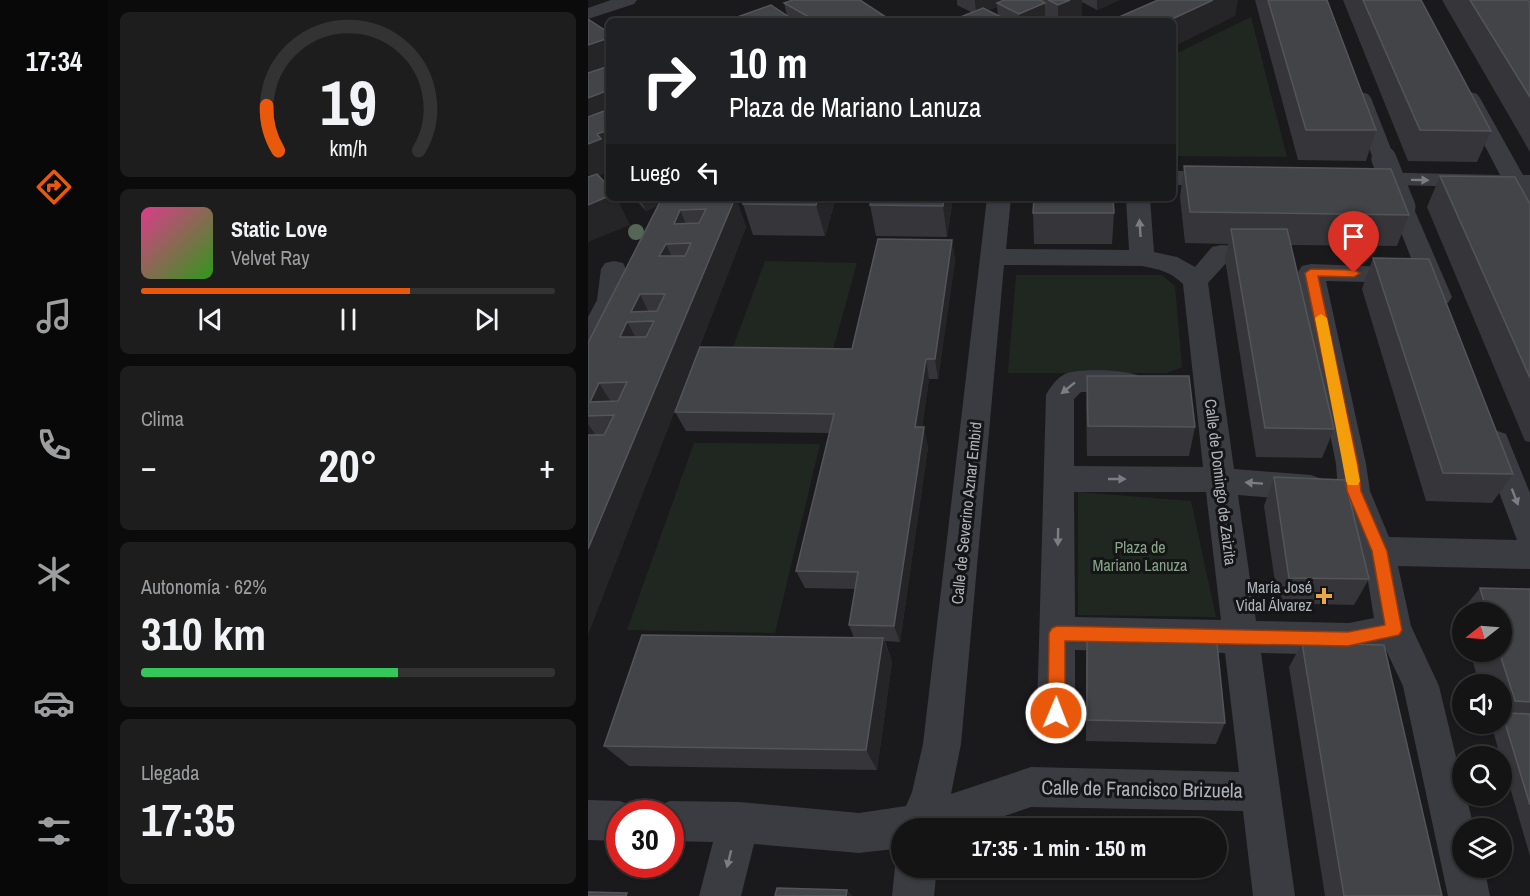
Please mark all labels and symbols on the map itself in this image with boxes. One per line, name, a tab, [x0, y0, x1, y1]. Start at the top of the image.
one-way arrow	[1411, 175, 1430, 185]
pin	[1328, 211, 1379, 273]
one-way arrow	[1136, 218, 1145, 237]
one-way arrow	[1060, 382, 1076, 394]
street label: Calle de Domingo de Zaizita	[1200, 398, 1242, 567]
street label: Calle de Severino Aznar Embid	[945, 421, 987, 605]
one-way arrow	[1108, 474, 1127, 484]
one-way arrow	[1245, 479, 1264, 488]
one-way arrow	[1511, 488, 1521, 506]
one-way arrow	[1053, 528, 1063, 547]
park label: Plaza de Mariano Lanuza	[1093, 536, 1188, 576]
place label: María José Vidal Álvarez	[1236, 576, 1312, 616]
marker: María José Vidal Álvarez	[1317, 589, 1331, 603]
north arrow	[1452, 602, 1512, 662]
position arrow	[1024, 681, 1088, 745]
street label: Calle de Francisco Brizuela	[1041, 773, 1243, 804]
speed limit sign: 30	[606, 800, 684, 878]
one-way arrow	[724, 850, 734, 868]

